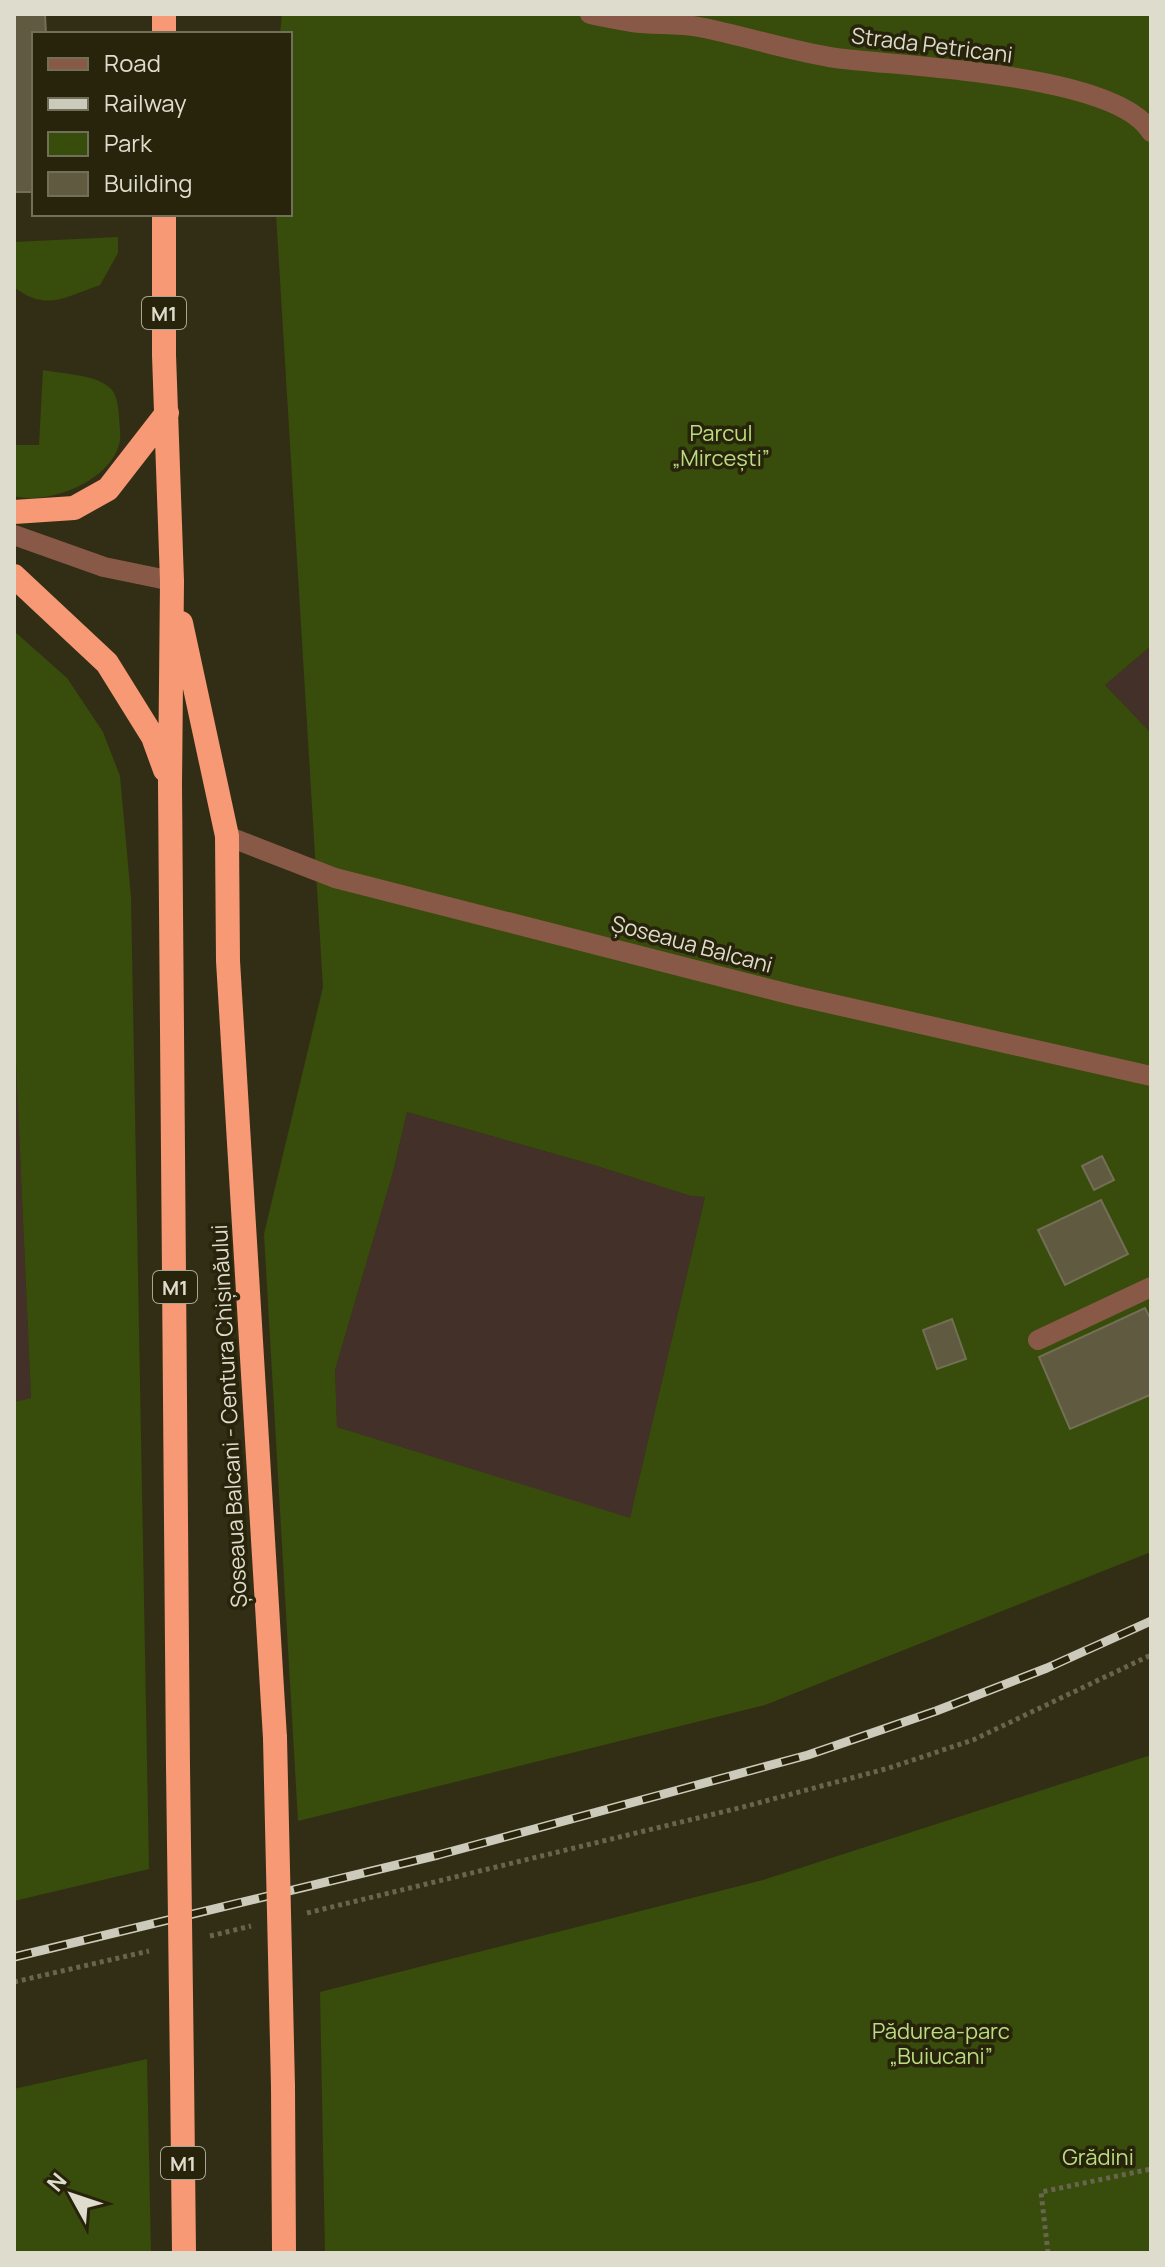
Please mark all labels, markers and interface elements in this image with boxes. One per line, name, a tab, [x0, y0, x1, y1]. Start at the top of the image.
street label: Strada Petricani	[850, 20, 1014, 70]
legend	[32, 32, 292, 216]
text: Road	[104, 46, 161, 79]
text: Railway	[104, 86, 187, 119]
text: Park	[104, 126, 153, 159]
text: Building	[104, 166, 192, 199]
road number: M1	[142, 297, 186, 329]
park label: Parcul „Mircești”	[672, 418, 770, 473]
street label: Șoseaua Balcani	[608, 908, 776, 980]
street label: Șoseaua Balcani - Centura Chișinăului	[204, 1224, 254, 1608]
road number: M1	[153, 1271, 197, 1303]
park label: Pădurea-parc „Buiucani”	[872, 2016, 1010, 2071]
park label: Grădini	[1062, 2142, 1134, 2172]
road number: M1	[161, 2147, 205, 2179]
north arrow	[32, 2155, 112, 2235]
text: N	[40, 2166, 73, 2198]

